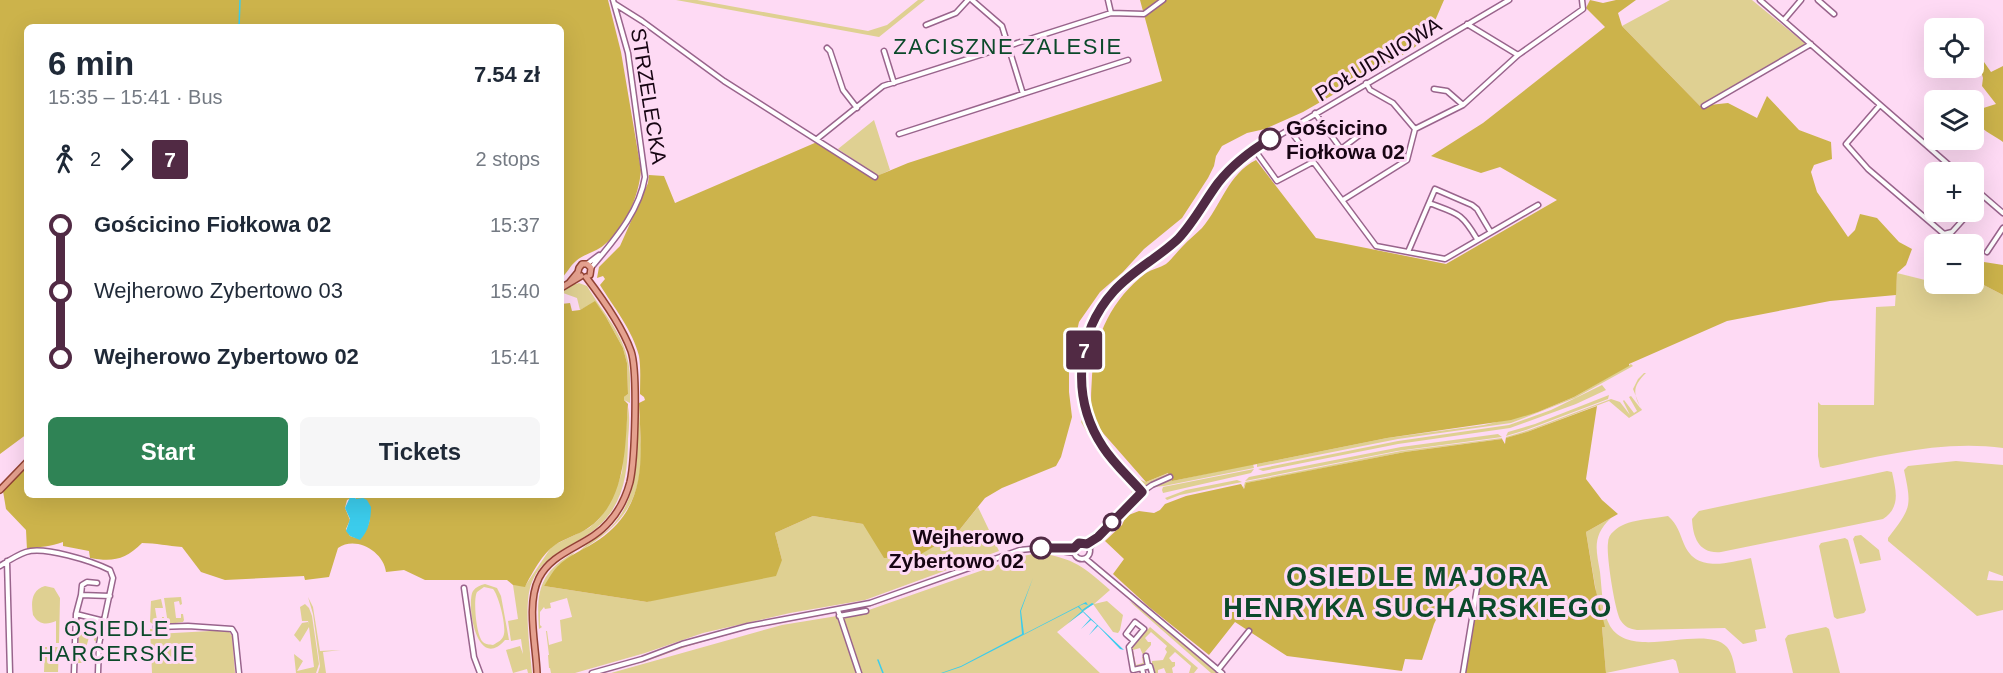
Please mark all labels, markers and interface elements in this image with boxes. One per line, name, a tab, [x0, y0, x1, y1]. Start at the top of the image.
street label: POŁUDNIOWA	[1311, 12, 1445, 106]
map controls	[1924, 18, 1984, 294]
button: locate	[1924, 18, 1984, 78]
street label: STRZELECKA	[627, 26, 671, 166]
district label: ZACISZNE ZALESIE	[893, 34, 1123, 59]
text: 6 min	[48, 45, 134, 82]
text: 7.54 zł	[474, 62, 540, 87]
text: 15:35 – 15:41 · Bus	[48, 86, 223, 108]
button: layers	[1924, 90, 1984, 150]
place label: Gościcino Fiołkowa 02	[1286, 116, 1405, 163]
marker: Gościcino Fiołkowa 02	[1259, 128, 1281, 150]
icon: walk	[48, 143, 81, 176]
icon: forward	[110, 143, 143, 176]
text: 2	[90, 148, 101, 170]
text: 7	[164, 148, 176, 171]
text: 2 stops	[476, 148, 540, 170]
button: +	[1924, 162, 1984, 222]
text: Gościcino Fiołkowa 02	[94, 212, 331, 237]
text: 15:37	[490, 214, 540, 236]
button: −	[1924, 234, 1984, 294]
text: Wejherowo Zybertowo 03	[94, 278, 343, 303]
text: 15:40	[490, 280, 540, 302]
line badge: 7	[1064, 330, 1104, 370]
text: 7	[1078, 339, 1090, 362]
text: Wejherowo Zybertowo 02	[94, 344, 359, 369]
text: 15:41	[490, 346, 540, 368]
button: Start	[48, 417, 288, 486]
button: Tickets	[300, 417, 540, 486]
unlabelled marker	[1103, 513, 1121, 531]
place label: Wejherowo Zybertowo 02	[889, 525, 1024, 572]
marker: Wejherowo Zybertowo 02	[1030, 537, 1052, 559]
district label: OSIEDLE MAJORA HENRYKA SUCHARSKIEGO	[1223, 562, 1613, 623]
district label: OSIEDLE HARCERSKIE	[38, 616, 196, 666]

